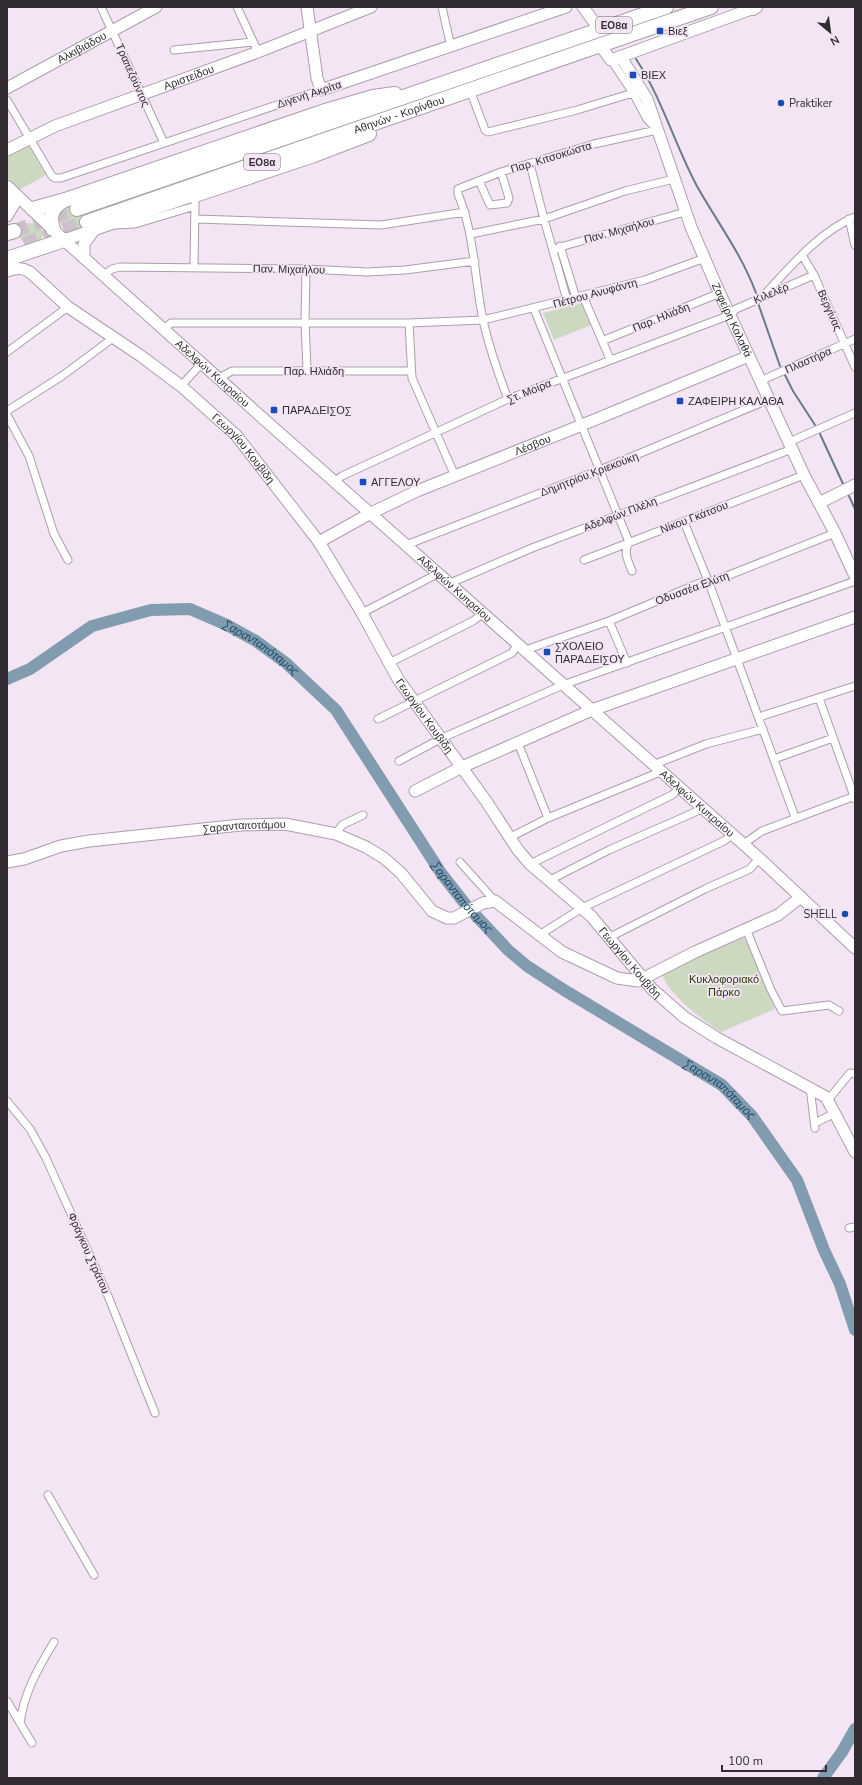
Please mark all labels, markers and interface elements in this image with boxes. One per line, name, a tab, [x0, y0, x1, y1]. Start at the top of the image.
north arrow	[810, 12, 850, 52]
road number: ΕΟ8α	[596, 17, 632, 33]
place label: Βιεξ	[668, 24, 688, 39]
marker: Βιεξ	[655, 26, 665, 36]
street label: Αλκιβιάδου	[55, 28, 109, 67]
text: N	[827, 32, 842, 49]
street label: Τραπεζούντος	[112, 41, 153, 109]
street label: Αριστείδου	[162, 62, 216, 94]
place label: ΒΙΕΧ	[641, 68, 667, 83]
marker: ΒΙΕΧ	[628, 70, 638, 80]
street label: Διγενή Ακρίτα	[275, 77, 344, 112]
street label: Αθηνών - Κορίνθου	[352, 92, 447, 138]
place label: Praktiker	[789, 96, 833, 111]
marker: Praktiker	[776, 98, 786, 108]
street label: Παρ. Κιτσοκώστα	[509, 138, 594, 177]
road number: ΕΟ8α	[244, 154, 280, 170]
street label: Παν. Μιχαήλου	[582, 214, 656, 247]
street label: Παν. Μιχαήλου	[253, 261, 325, 278]
street label: Πέτρου Ανυφάντη	[551, 275, 639, 312]
street label: Κιλελέρ	[751, 279, 791, 308]
street label: Ζαφείρη Καλαθά	[708, 280, 756, 360]
street label: Βεργίνας	[814, 287, 845, 333]
street label: Παρ. Ηλιάδη	[630, 299, 692, 336]
street label: Αδελφών Κυπραίου	[172, 336, 253, 411]
street label: Πλαστήρα	[783, 343, 834, 377]
street label: Παρ. Ηλιάδη	[284, 364, 344, 379]
street label: Στ. Μοίρα	[505, 376, 554, 407]
place label: ΖΑΦΕΙΡΗ ΚΑΛΑΘΑ	[688, 394, 785, 409]
marker: ΖΑΦΕΙΡΗ ΚΑΛΑΘΑ	[675, 396, 685, 406]
place label: ΠΑΡΑΔΕΙΣΟΣ	[282, 403, 352, 418]
marker: ΠΑΡΑΔΕΙΣΟΣ	[269, 405, 279, 415]
street label: Γεωργίου Κουβίδη	[209, 410, 278, 487]
street label: Λέσβου	[513, 431, 553, 459]
street label: Δημητρίου Κριεκούκη	[538, 449, 641, 500]
place label: ΑΓΓΕΛΟΥ	[371, 475, 421, 490]
marker: ΑΓΓΕΛΟΥ	[358, 477, 368, 487]
street label: Αδελφών Πλέλη	[581, 494, 659, 535]
street label: Νίκου Γκάτσου	[658, 498, 730, 537]
street label: Αδελφών Κυπραίου	[414, 552, 495, 626]
street label: Οδυσσέα Ελύτη	[653, 568, 731, 609]
water label: Σαρανταπόταμος	[219, 616, 303, 679]
place label: ΣΧΟΛΕΙΟ ΠΑΡΑΔΕΙΣΟΥ	[555, 639, 625, 667]
marker: ΣΧΟΛΕΙΟ ΠΑΡΑΔΕΙΣΟΥ	[542, 647, 552, 657]
street label: Γεωργίου Κουβίδη	[392, 676, 456, 757]
street label: Αδελφών Κυπραίου	[656, 767, 737, 841]
street label: Σαρανταποτάμου	[202, 817, 286, 837]
water label: Σαρανταπόταμος	[427, 858, 497, 937]
place label: SHELL	[804, 907, 837, 922]
marker: SHELL	[840, 909, 850, 919]
street label: Γεωργίου Κουβίδη	[595, 924, 664, 1002]
park label: Κυκλοφοριακό Πάρκο	[689, 972, 759, 1000]
water label: Σαρανταπόταμος	[680, 1055, 759, 1123]
street label: Φράγκου Στράτου	[64, 1210, 113, 1296]
scale bar	[722, 1747, 826, 1773]
text: 100 m	[728, 1753, 763, 1769]

